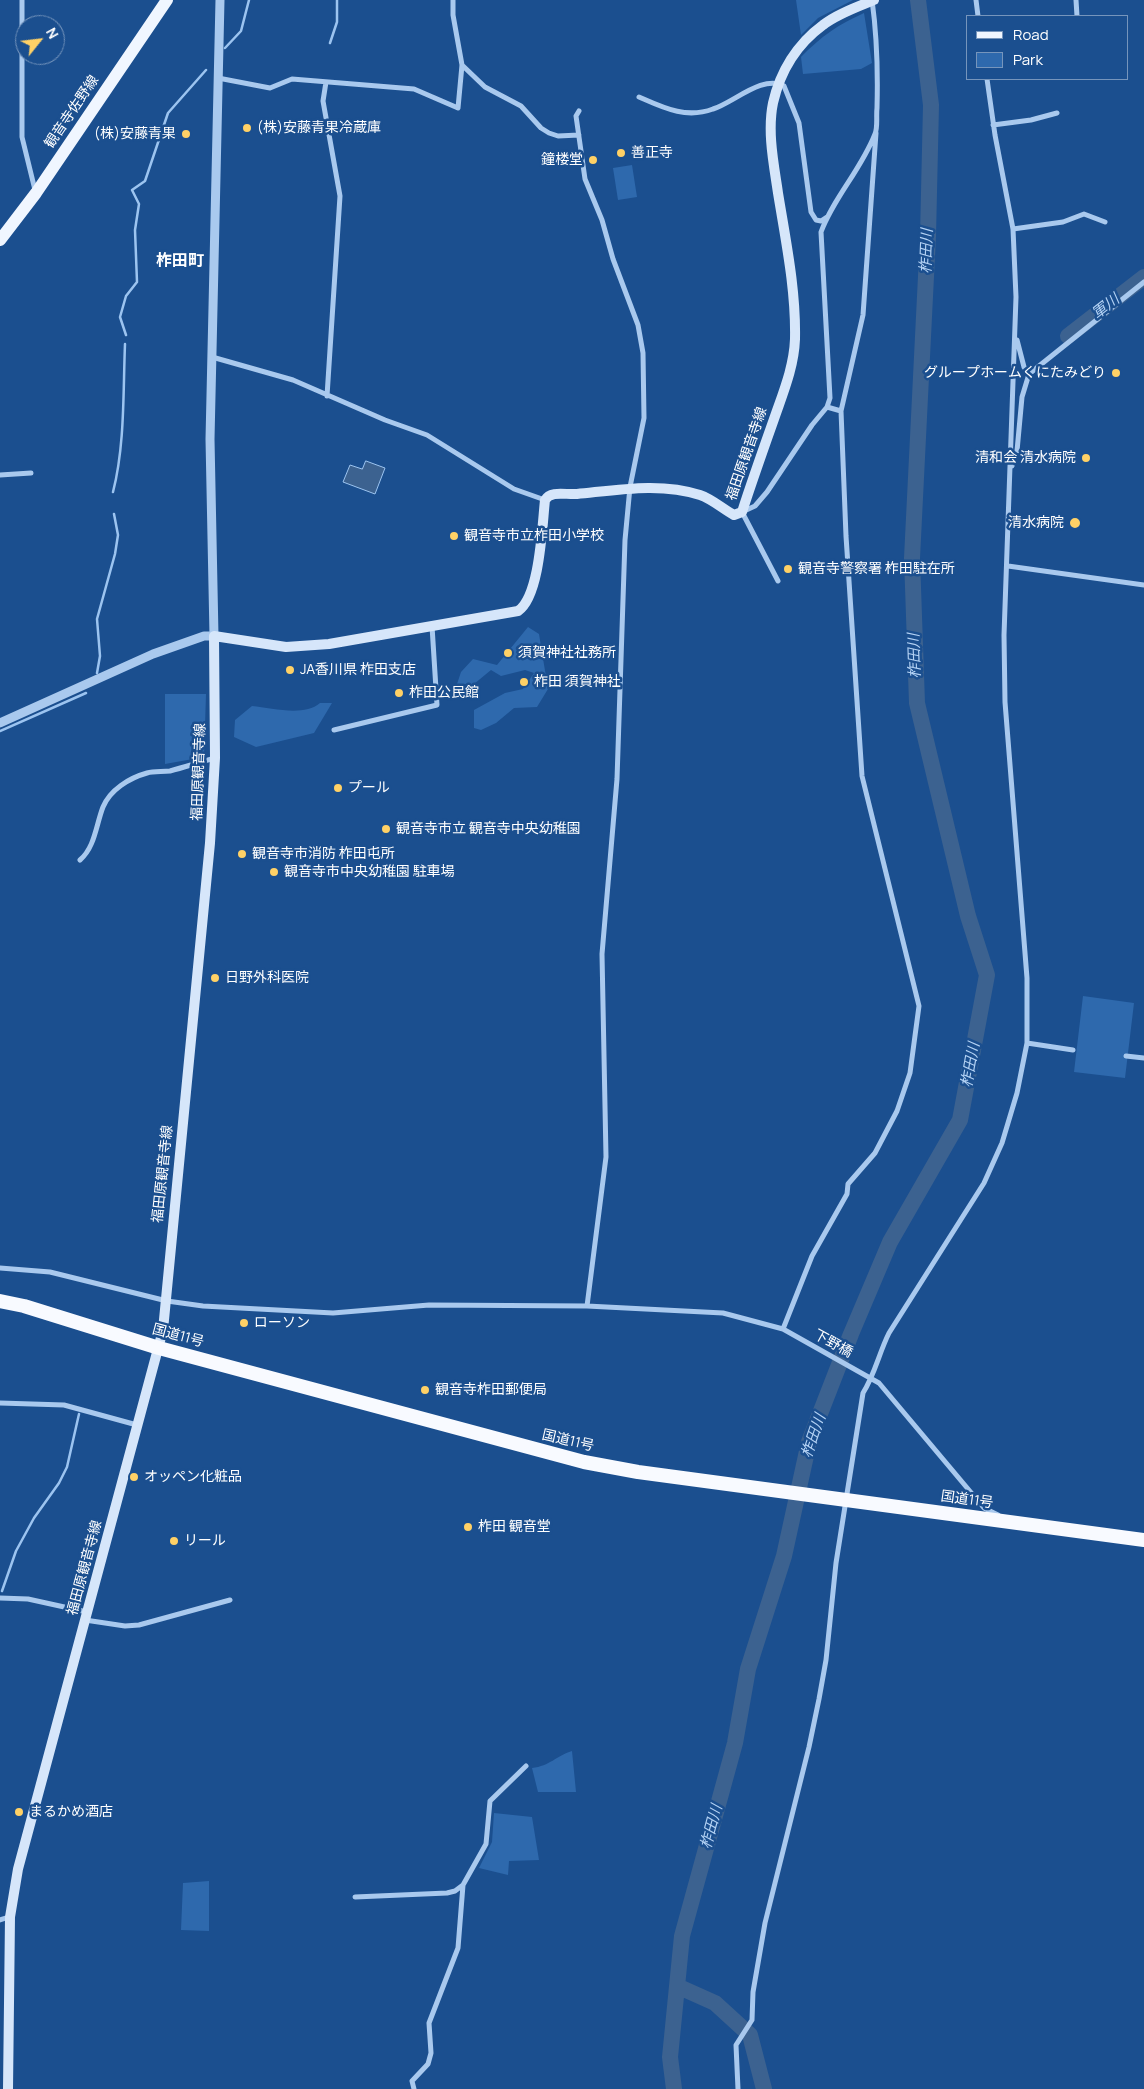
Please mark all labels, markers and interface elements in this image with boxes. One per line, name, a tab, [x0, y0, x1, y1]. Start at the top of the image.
north arrow	[15, 15, 65, 65]
legend	[966, 15, 1129, 80]
text: N	[42, 24, 63, 42]
text: Road	[1013, 24, 1049, 45]
text: Park	[1013, 49, 1043, 70]
street label: 観音寺佐野線	[42, 72, 102, 152]
place label: (株)安藤青果冷蔵庫	[257, 120, 381, 136]
marker: (株)安藤青果冷蔵庫	[241, 122, 253, 134]
place label: (株)安藤青果	[94, 126, 176, 142]
marker: (株)安藤青果	[180, 128, 192, 140]
place label: 善正寺	[631, 145, 673, 161]
marker: 善正寺	[615, 147, 627, 159]
place label: 鐘楼堂	[541, 152, 583, 168]
marker: 鐘楼堂	[587, 154, 599, 166]
water label: 柞田川	[917, 228, 937, 274]
district label: 柞田町	[156, 252, 204, 272]
water label: 軍川	[1089, 291, 1123, 323]
place label: グループホームくにたみどり	[924, 365, 1106, 381]
marker: グループホームくにたみどり	[1110, 367, 1122, 379]
street label: 福田原観音寺線	[723, 405, 771, 503]
place label: 清和会 清水病院	[975, 450, 1076, 466]
marker: 清和会 清水病院	[1080, 452, 1092, 464]
place label: 清水病院	[1008, 515, 1064, 531]
marker: 清水病院	[1068, 516, 1082, 530]
place label: 観音寺市立柞田小学校	[464, 528, 604, 544]
marker: 観音寺市立柞田小学校	[448, 530, 460, 542]
place label: 観音寺警察署 柞田駐在所	[798, 561, 955, 577]
marker: 観音寺警察署 柞田駐在所	[782, 563, 794, 575]
water label: 柞田川	[905, 633, 925, 679]
place label: 須賀神社社務所	[518, 645, 616, 661]
marker: 須賀神社社務所	[502, 647, 514, 659]
place label: JA香川県 柞田支店	[300, 662, 416, 678]
marker: JA香川県 柞田支店	[284, 664, 296, 676]
place label: 柞田 須賀神社	[534, 674, 621, 690]
marker: 柞田 須賀神社	[518, 676, 530, 688]
place label: 柞田公民館	[409, 685, 479, 701]
marker: 柞田公民館	[393, 687, 405, 699]
street label: 福田原観音寺線	[189, 723, 209, 821]
place label: プール	[348, 780, 390, 796]
marker: プール	[332, 782, 344, 794]
place label: 観音寺市立 観音寺中央幼稚園	[396, 821, 581, 837]
marker: 観音寺市立 観音寺中央幼稚園	[380, 823, 392, 835]
place label: 観音寺市消防 柞田屯所	[252, 846, 395, 862]
marker: 観音寺市消防 柞田屯所	[236, 848, 248, 860]
place label: 観音寺市中央幼稚園 駐車場	[284, 864, 455, 880]
marker: 観音寺市中央幼稚園 駐車場	[268, 866, 280, 878]
place label: 日野外科医院	[225, 970, 309, 986]
marker: 日野外科医院	[209, 972, 221, 984]
water label: 柞田川	[958, 1041, 984, 1089]
street label: 福田原観音寺線	[150, 1124, 176, 1224]
place label: ローソン	[254, 1315, 310, 1331]
marker: ローソン	[238, 1317, 250, 1329]
street label: 国道11号	[150, 1321, 206, 1351]
street label: 下野橋	[811, 1326, 855, 1362]
place label: 観音寺柞田郵便局	[435, 1382, 547, 1398]
marker: 観音寺柞田郵便局	[419, 1384, 431, 1396]
water label: 柞田川	[798, 1412, 830, 1460]
street label: 国道11号	[540, 1427, 596, 1455]
place label: オッペン化粧品	[144, 1469, 242, 1485]
marker: オッペン化粧品	[128, 1471, 140, 1483]
street label: 国道11号	[940, 1488, 994, 1512]
street label: 福田原観音寺線	[64, 1518, 106, 1618]
place label: 柞田 観音堂	[478, 1519, 551, 1535]
marker: 柞田 観音堂	[462, 1521, 474, 1533]
place label: リール	[184, 1533, 226, 1549]
marker: リール	[168, 1535, 180, 1547]
water label: 柞田川	[697, 1803, 727, 1851]
place label: まるかめ酒店	[29, 1804, 113, 1820]
marker: まるかめ酒店	[13, 1806, 25, 1818]

